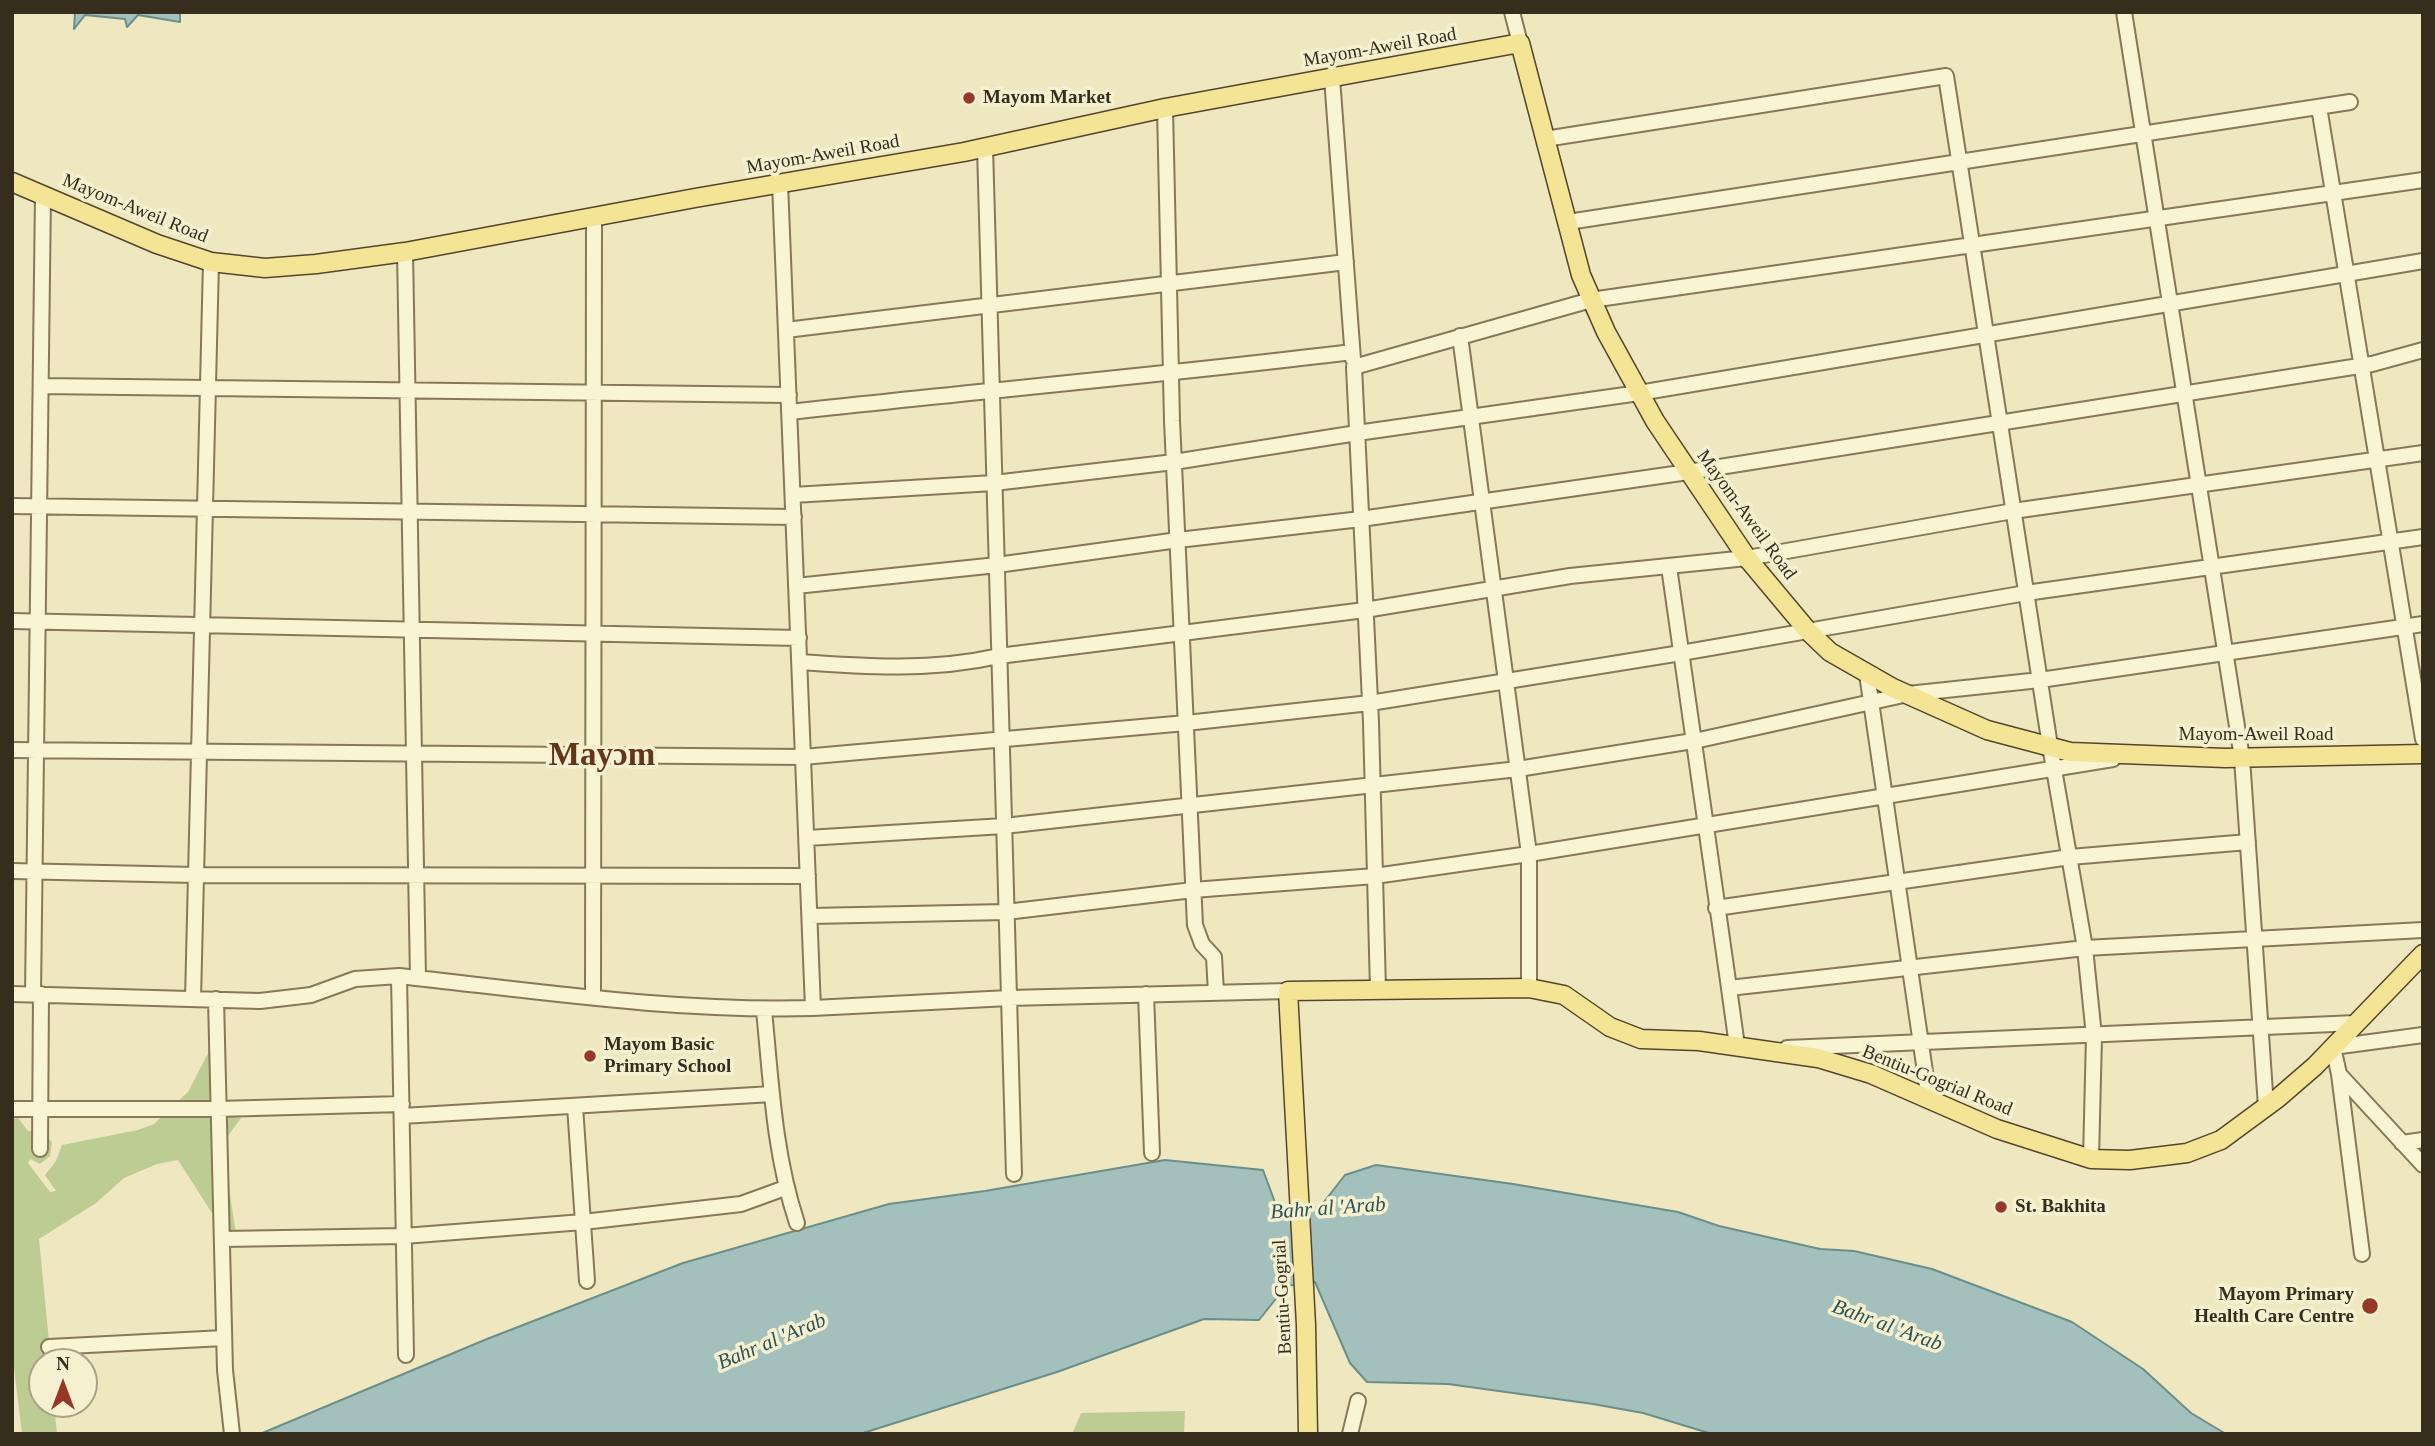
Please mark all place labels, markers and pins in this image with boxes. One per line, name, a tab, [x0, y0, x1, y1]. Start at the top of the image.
place label: Mayom Market	[983, 87, 1111, 109]
marker: Mayom Market	[961, 90, 977, 106]
place label: Mayom Basic Primary School	[604, 1034, 731, 1078]
marker: Mayom Basic Primary School	[582, 1048, 598, 1064]
place label: St. Bakhita	[2015, 1196, 2106, 1218]
marker: St. Bakhita	[1993, 1199, 2009, 1215]
place label: Mayom Primary Health Care Centre	[2194, 1284, 2354, 1328]
marker: Mayom Primary Health Care Centre	[2360, 1296, 2380, 1316]

